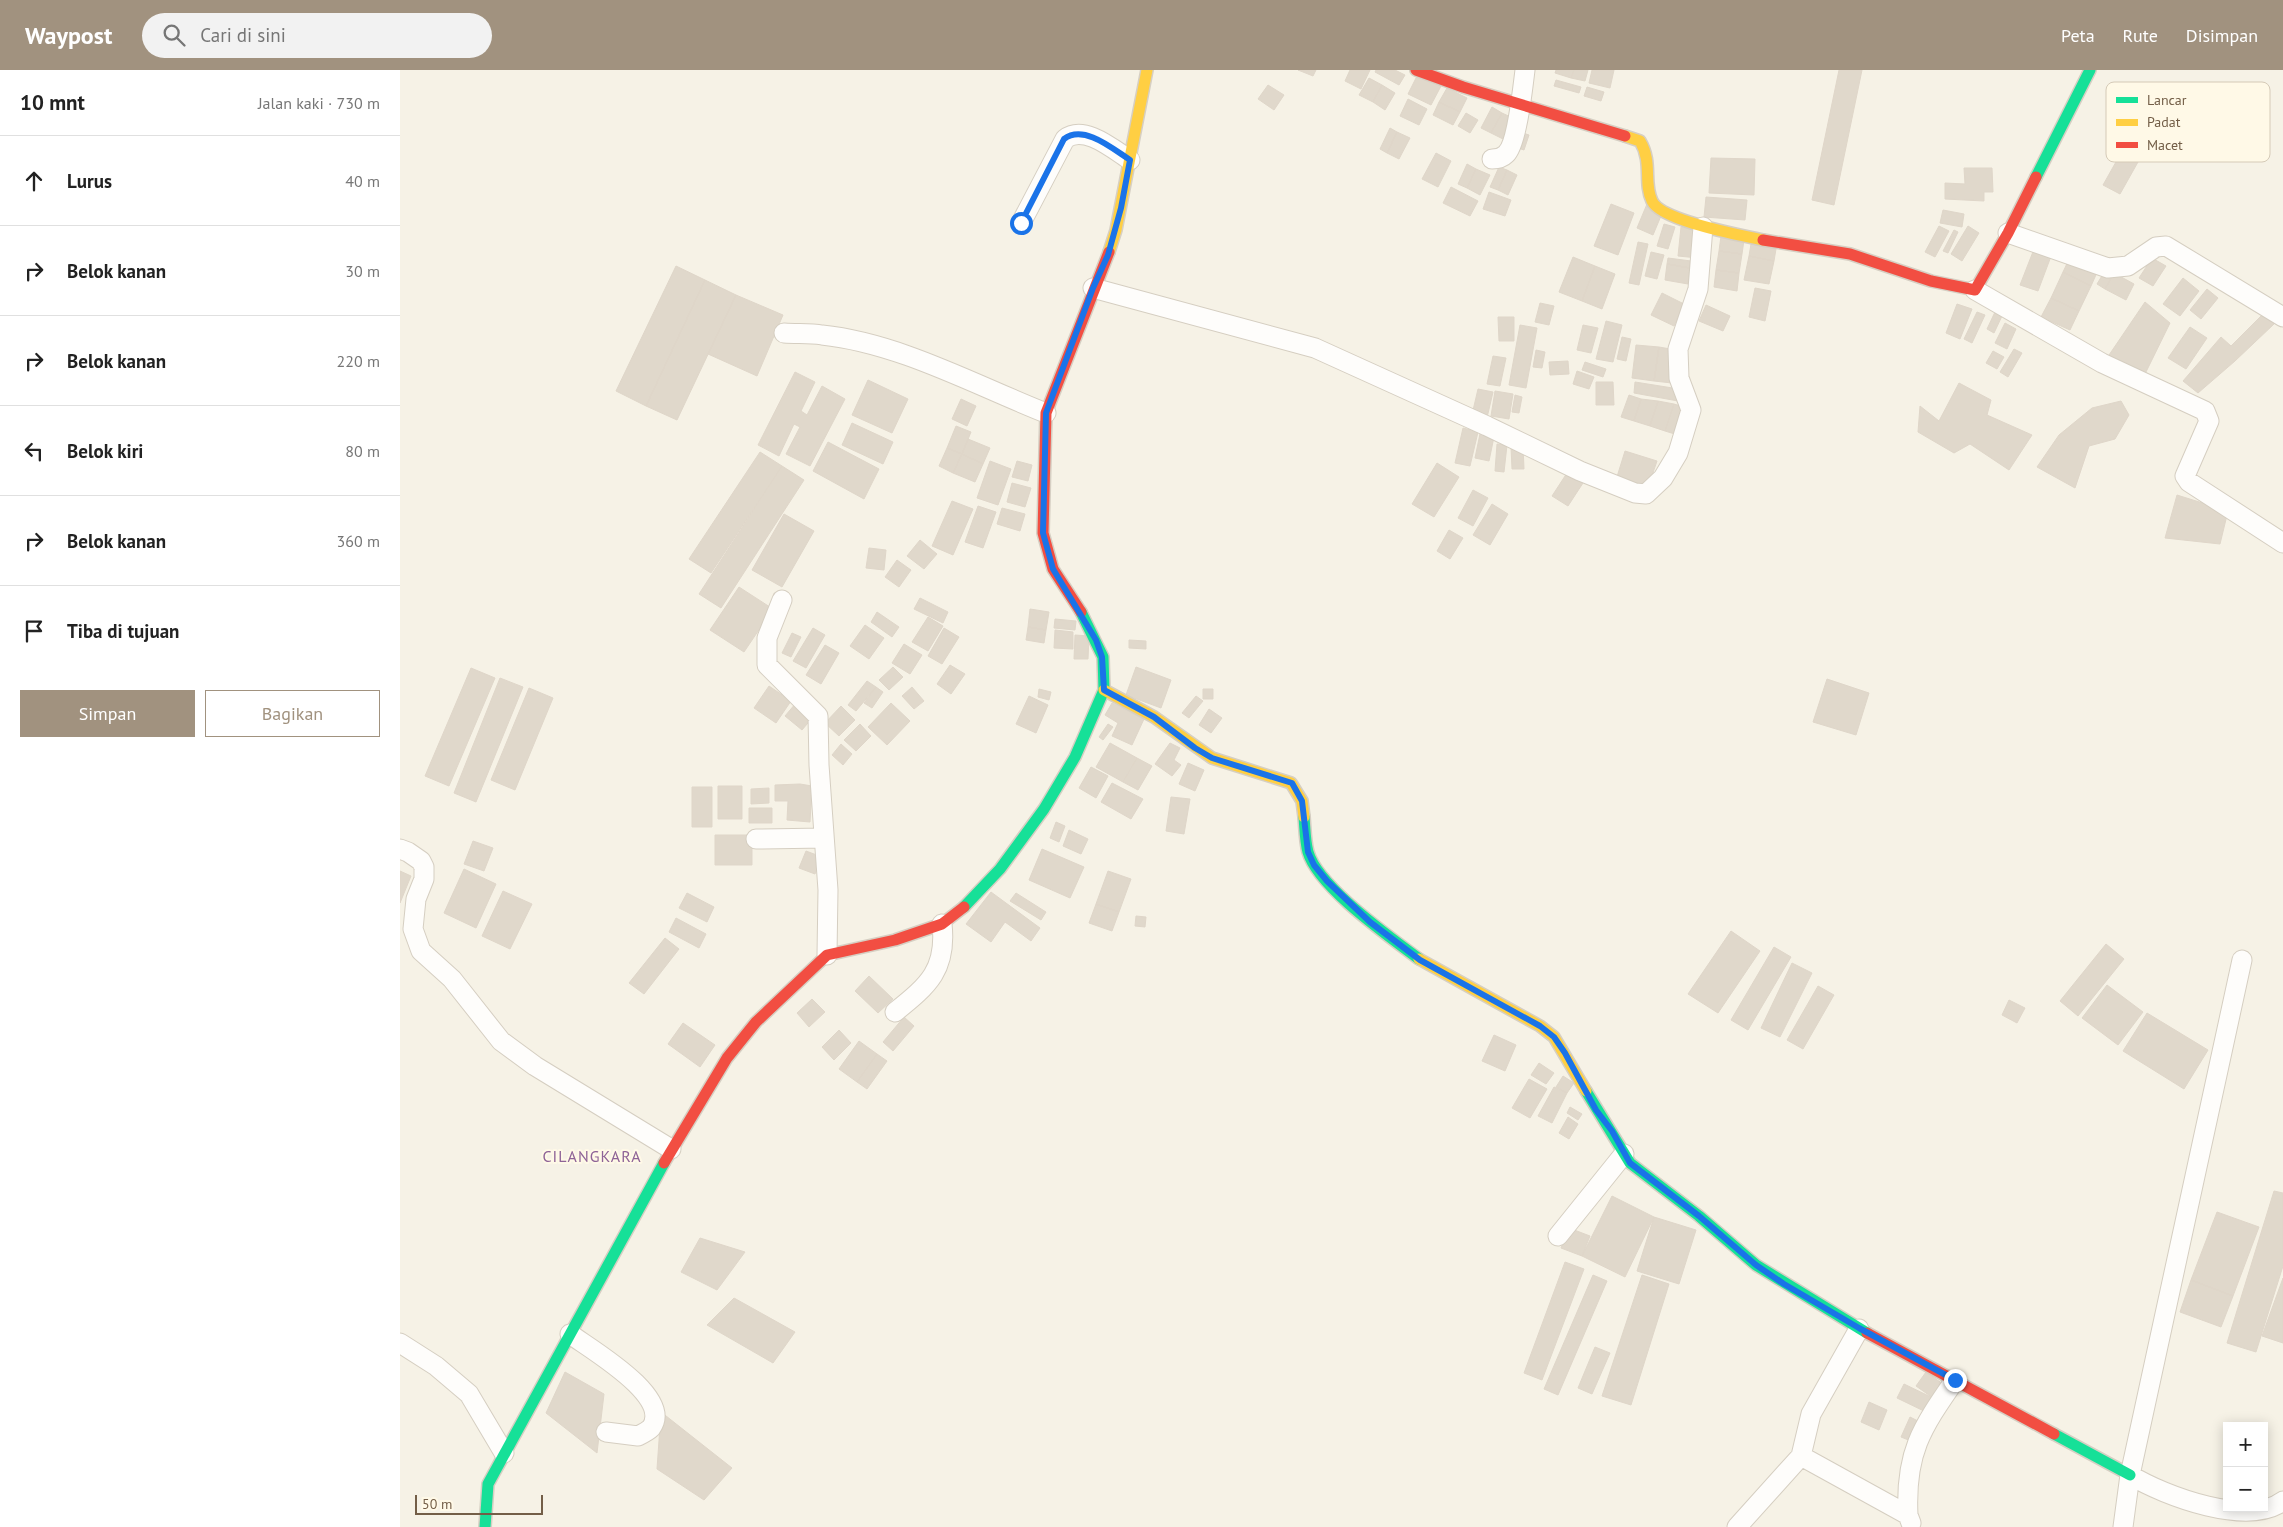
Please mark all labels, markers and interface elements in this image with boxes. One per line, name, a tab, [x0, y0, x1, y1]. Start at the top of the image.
search box	[142, 13, 492, 58]
text: Waypost	[25, 20, 112, 51]
icon: search	[160, 21, 188, 49]
text: Cari di sini	[200, 23, 286, 47]
text: Peta	[2061, 24, 2095, 47]
text: Rute	[2123, 24, 2158, 47]
text: Disimpan	[2186, 24, 2258, 47]
legend	[2106, 82, 2270, 162]
text: 10 mnt	[20, 89, 85, 116]
text: Lancar	[2147, 91, 2187, 109]
text: Jalan kaki · 730 m	[258, 93, 380, 113]
text: Padat	[2147, 113, 2181, 131]
text: Macet	[2147, 136, 2183, 154]
icon: ahead	[20, 167, 48, 195]
text: Lurus	[67, 169, 112, 193]
text: 40 m	[345, 171, 380, 191]
route start	[1010, 212, 1033, 235]
icon: right	[20, 257, 48, 285]
text: Belok kanan	[67, 259, 166, 283]
text: 30 m	[345, 261, 380, 281]
icon: right	[20, 347, 48, 375]
text: Belok kanan	[67, 349, 166, 373]
text: 220 m	[337, 351, 380, 371]
icon: left	[20, 437, 48, 465]
text: Belok kiri	[67, 439, 143, 463]
text: 80 m	[345, 441, 380, 461]
icon: right	[20, 527, 48, 555]
text: Belok kanan	[67, 529, 166, 553]
text: 360 m	[337, 531, 380, 551]
icon: arrive	[20, 617, 48, 645]
text: Tiba di tujuan	[67, 619, 179, 643]
button: Simpan	[20, 690, 195, 737]
button: Bagikan	[205, 690, 380, 737]
district label: CILANGKARA	[542, 1146, 642, 1166]
route end	[1944, 1369, 1967, 1392]
map controls	[2223, 1422, 2268, 1512]
button: +	[2223, 1422, 2268, 1467]
button: −	[2223, 1467, 2268, 1512]
scale bar	[415, 1492, 542, 1515]
text: 50 m	[422, 1495, 452, 1513]

